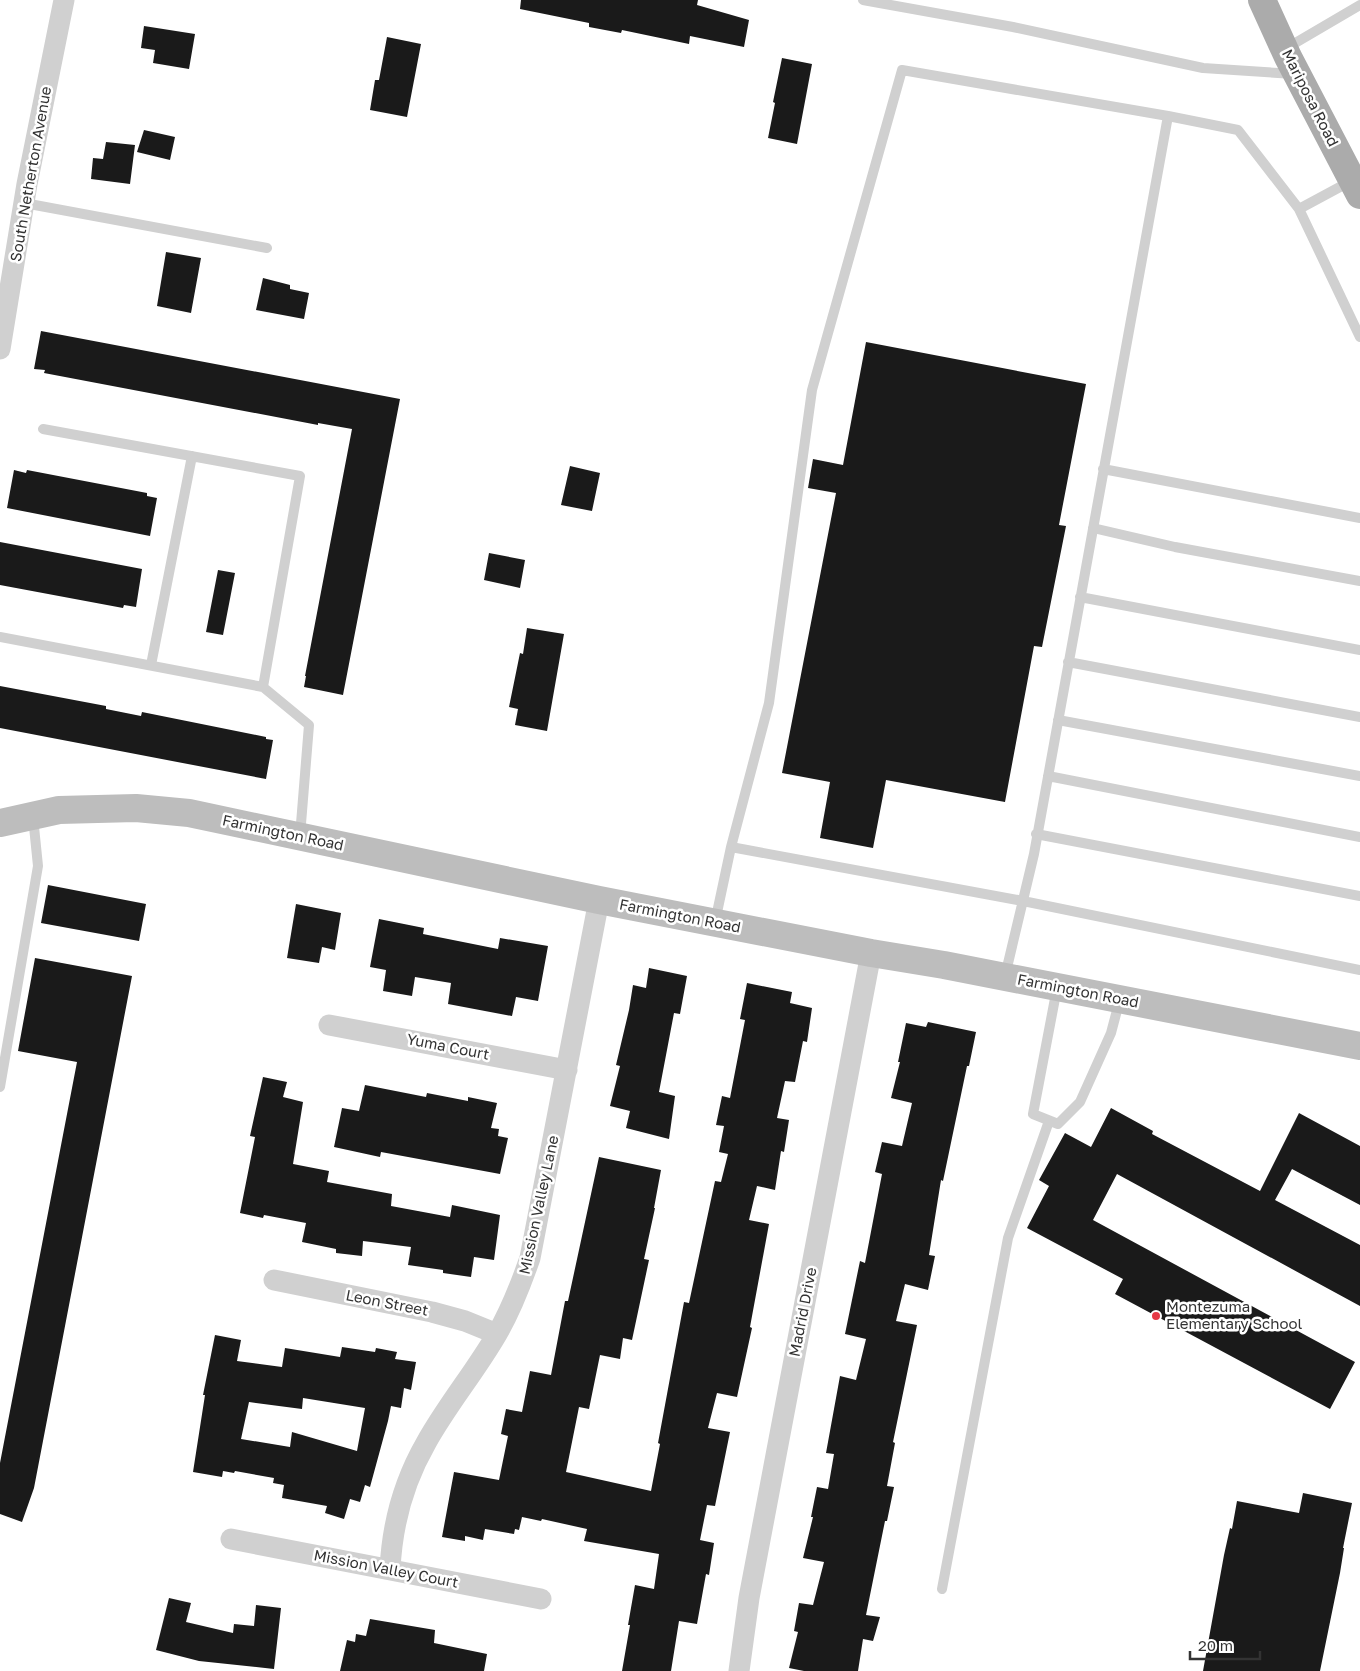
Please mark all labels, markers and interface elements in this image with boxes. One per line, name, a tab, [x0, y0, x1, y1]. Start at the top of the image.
street label: Mariposa Road	[1279, 46, 1343, 149]
street label: South Netherton Avenue	[6, 84, 54, 263]
street label: Farmington Road	[221, 810, 345, 854]
street label: Farmington Road	[618, 894, 742, 936]
street label: Farmington Road	[1016, 969, 1140, 1011]
street label: Yuma Court	[405, 1029, 491, 1063]
street label: Mission Valley Lane	[515, 1133, 562, 1276]
street label: Madrid Drive	[785, 1265, 820, 1358]
street label: Leon Street	[344, 1285, 430, 1319]
place label: Montezuma Elementary School	[1166, 1297, 1302, 1332]
marker: Montezuma Elementary School	[1150, 1310, 1162, 1322]
street label: Mission Valley Court	[312, 1545, 460, 1591]
scale bar	[1190, 1628, 1260, 1660]
text: 20 m	[1198, 1636, 1233, 1654]

